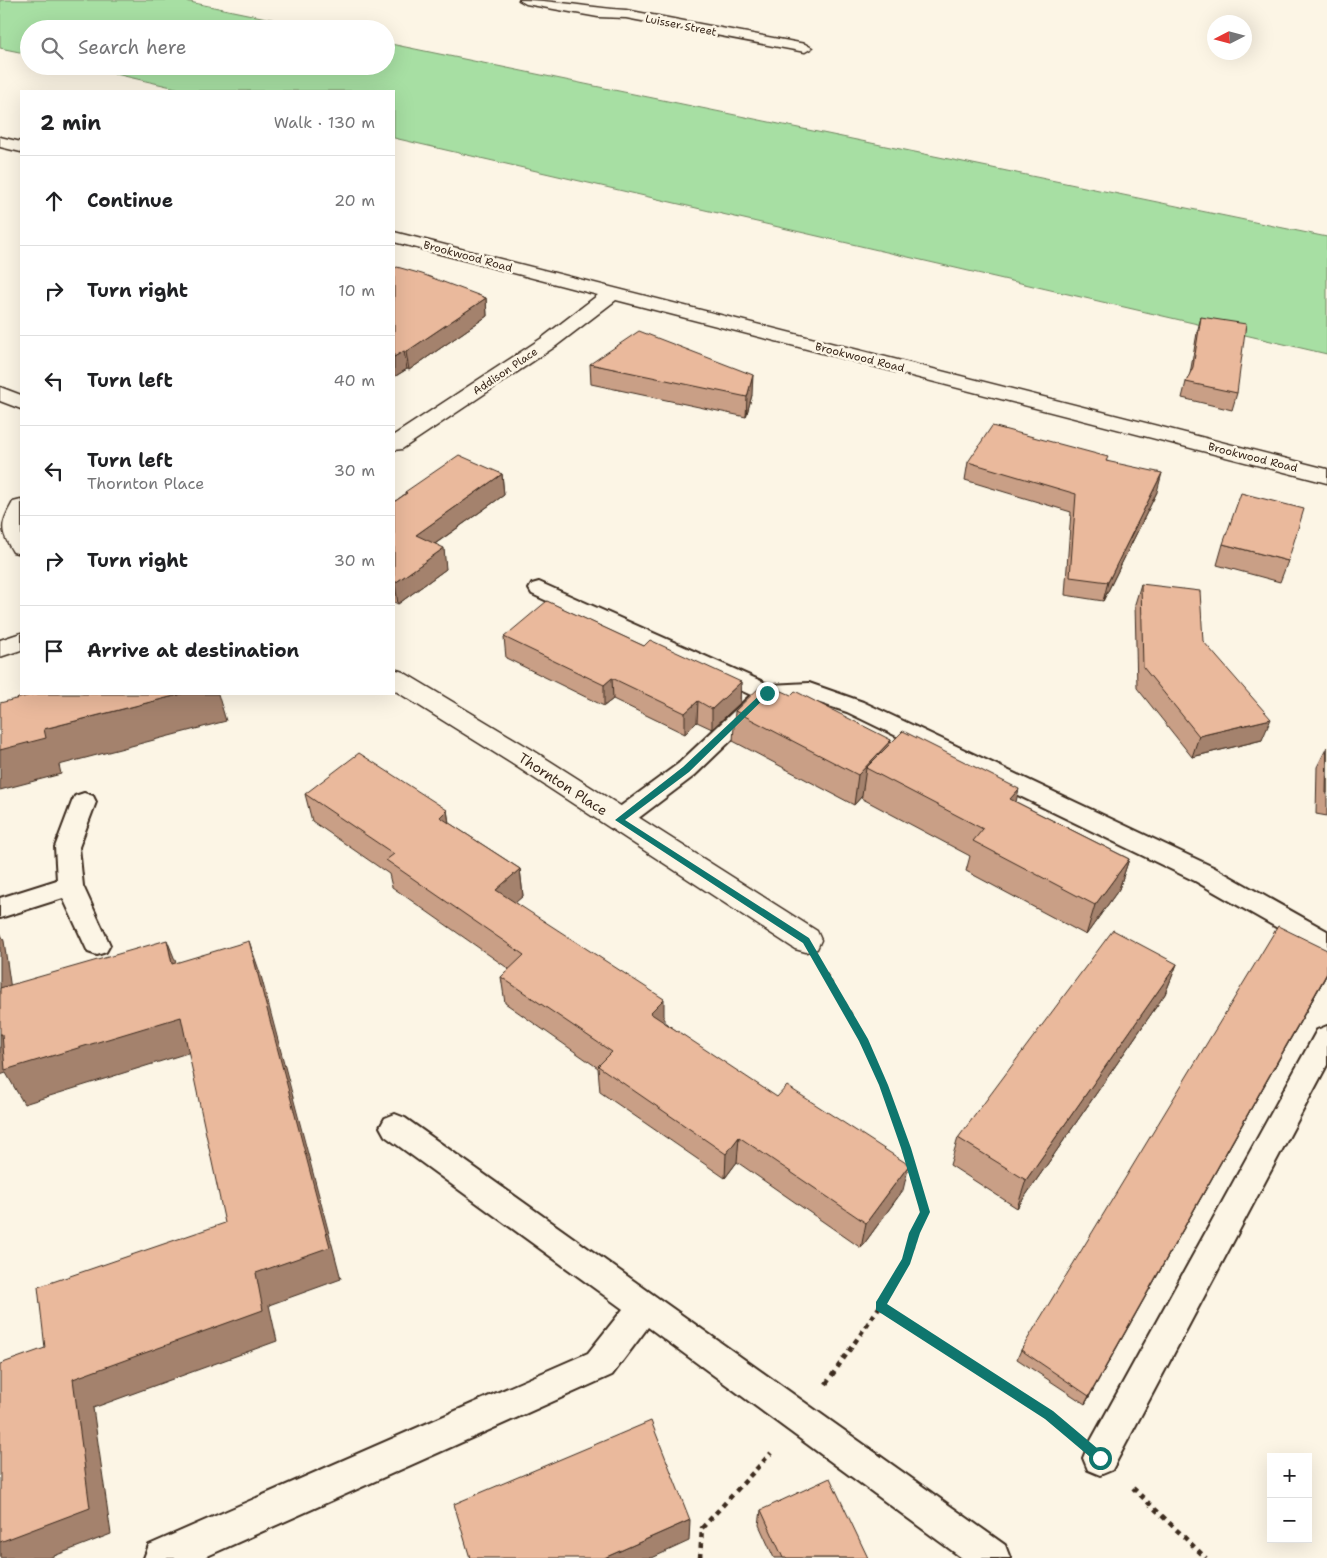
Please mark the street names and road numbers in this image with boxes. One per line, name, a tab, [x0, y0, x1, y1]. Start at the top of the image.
street label: Luisser Street	[644, 11, 718, 40]
street label: Brookwood Road	[422, 237, 514, 276]
street label: Brookwood Road	[814, 339, 906, 376]
street label: Addison Place	[470, 344, 541, 399]
street label: Brookwood Road	[1207, 439, 1299, 476]
street label: Thornton Place	[515, 749, 611, 820]

